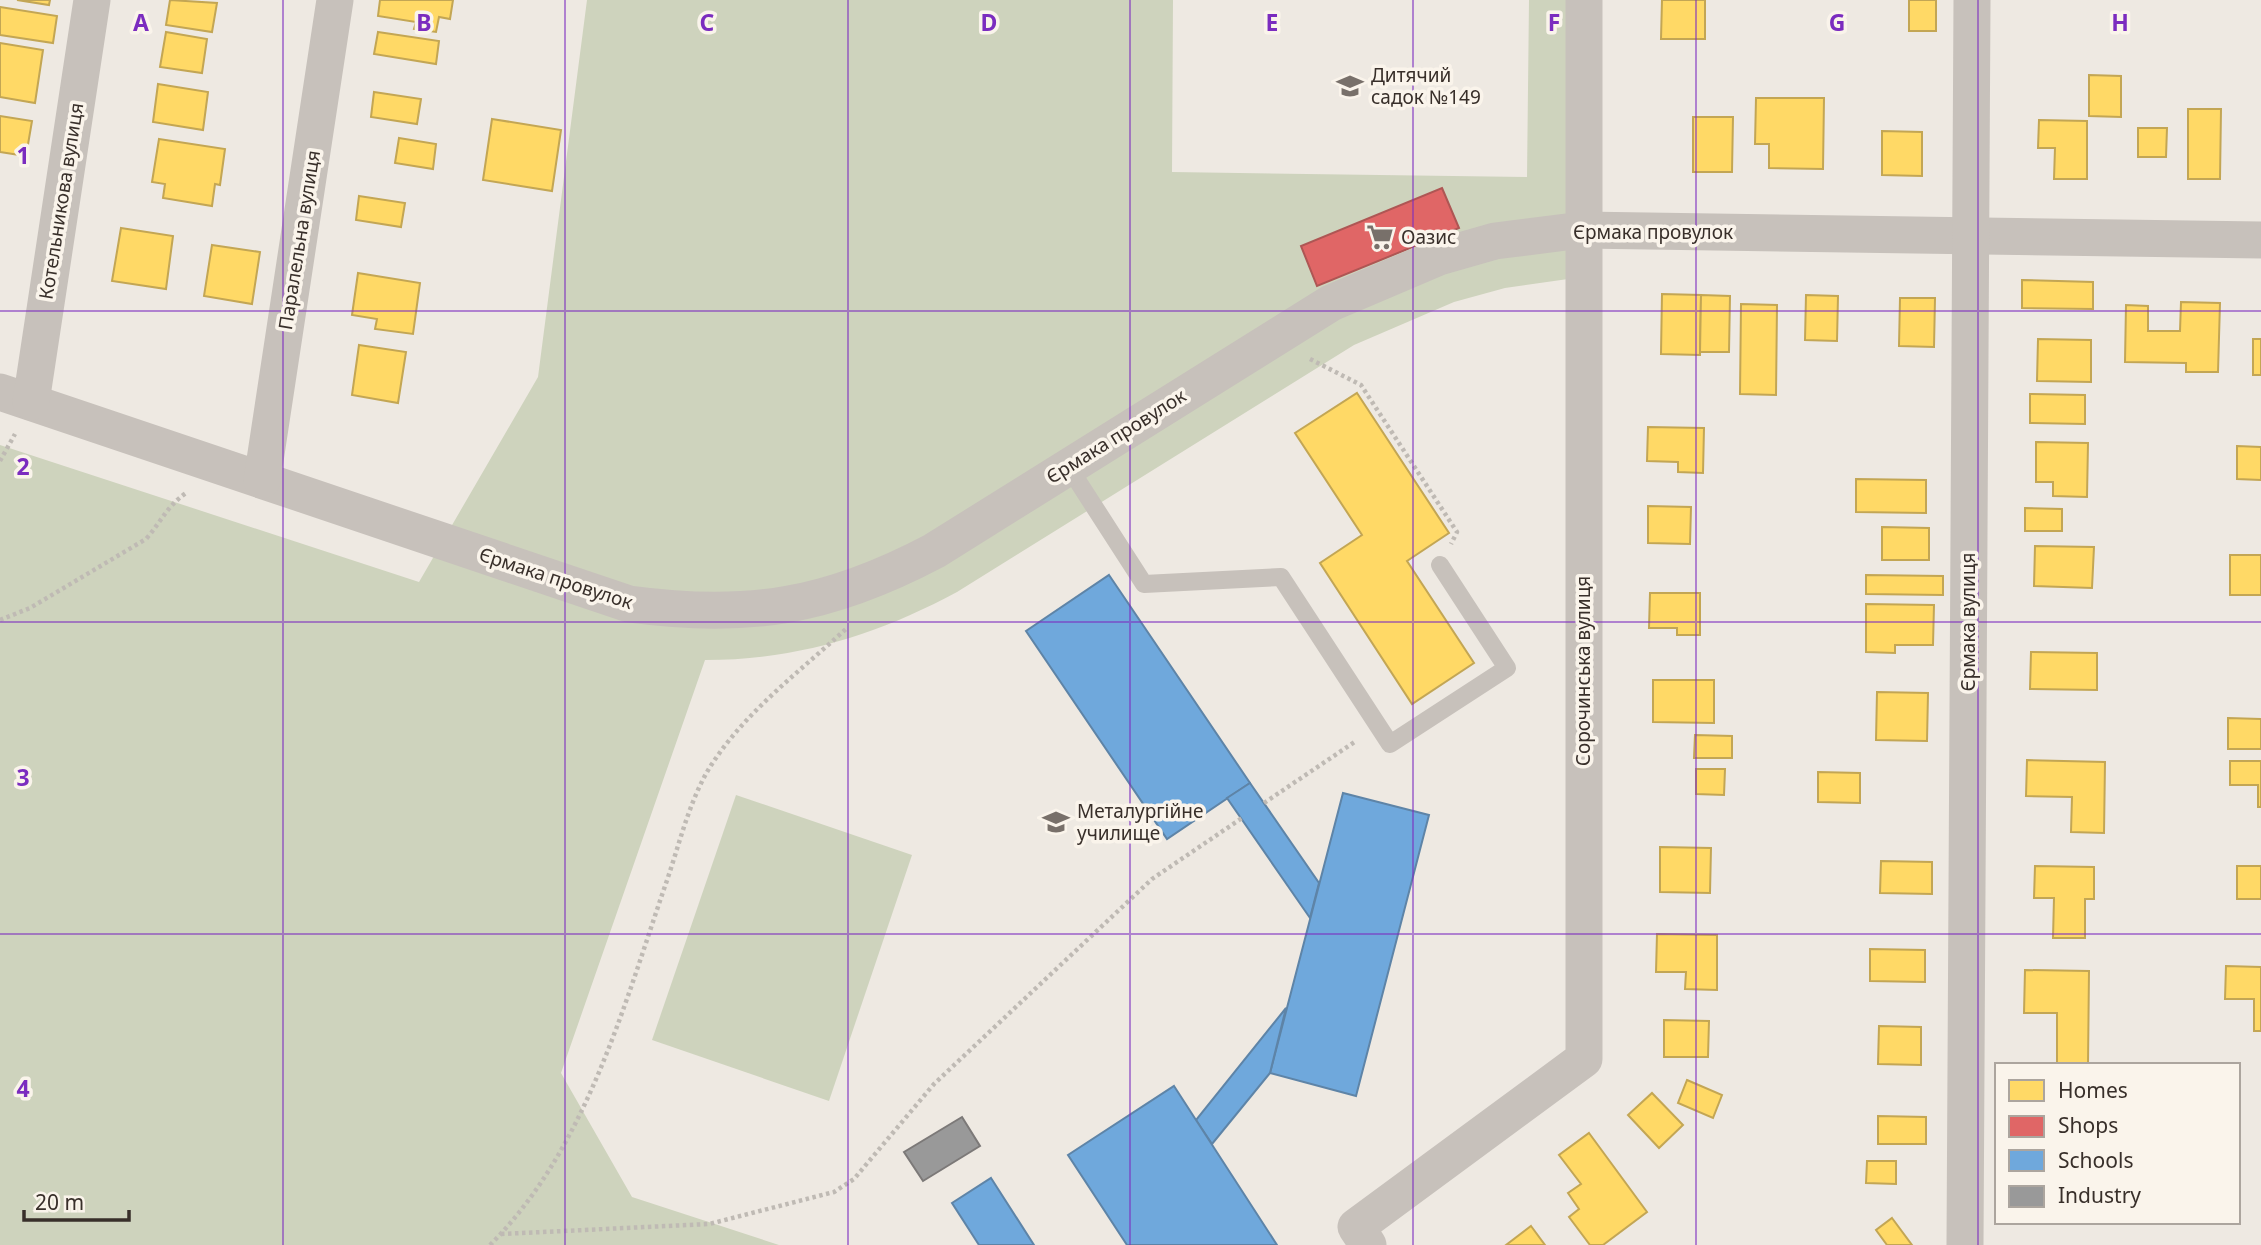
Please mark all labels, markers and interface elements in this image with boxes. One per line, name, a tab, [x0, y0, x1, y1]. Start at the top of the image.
text: A	[133, 6, 149, 38]
text: B	[416, 6, 432, 38]
text: C	[700, 6, 715, 38]
text: D	[981, 6, 997, 38]
text: E	[1266, 6, 1278, 38]
text: F	[1548, 6, 1560, 38]
text: G	[1829, 6, 1845, 38]
text: H	[2111, 6, 2129, 38]
place label: Дитячий садок №149	[1371, 62, 1481, 110]
school or university icon: Дитячий садок №149	[1335, 71, 1365, 101]
street label: Котельникова вулиця	[33, 101, 89, 301]
text: 1	[16, 139, 30, 171]
street label: Паралельна вулиця	[272, 148, 326, 332]
street label: Єрмака провулок	[1573, 219, 1733, 245]
supermarket icon: Оазис	[1365, 222, 1395, 252]
place label: Оазис	[1401, 224, 1456, 250]
street label: Єрмака провулок	[1041, 383, 1191, 489]
text: 2	[16, 450, 30, 482]
street label: Єрмака провулок	[476, 541, 636, 615]
street label: Єрмака вулиця	[1955, 553, 1981, 691]
street label: Сорочинська вулиця	[1570, 576, 1596, 766]
text: 3	[16, 761, 30, 793]
place label: Металургійне училище	[1077, 798, 1203, 846]
school or university icon: Металургійне училище	[1041, 807, 1071, 837]
legend	[1995, 1063, 2240, 1224]
text: 4	[16, 1072, 30, 1104]
text: Homes	[2058, 1076, 2128, 1104]
text: Shops	[2058, 1111, 2118, 1139]
text: Schools	[2058, 1146, 2133, 1174]
scale bar	[24, 1178, 130, 1222]
text: Industry	[2058, 1181, 2141, 1209]
text: 20 m	[35, 1188, 84, 1216]

